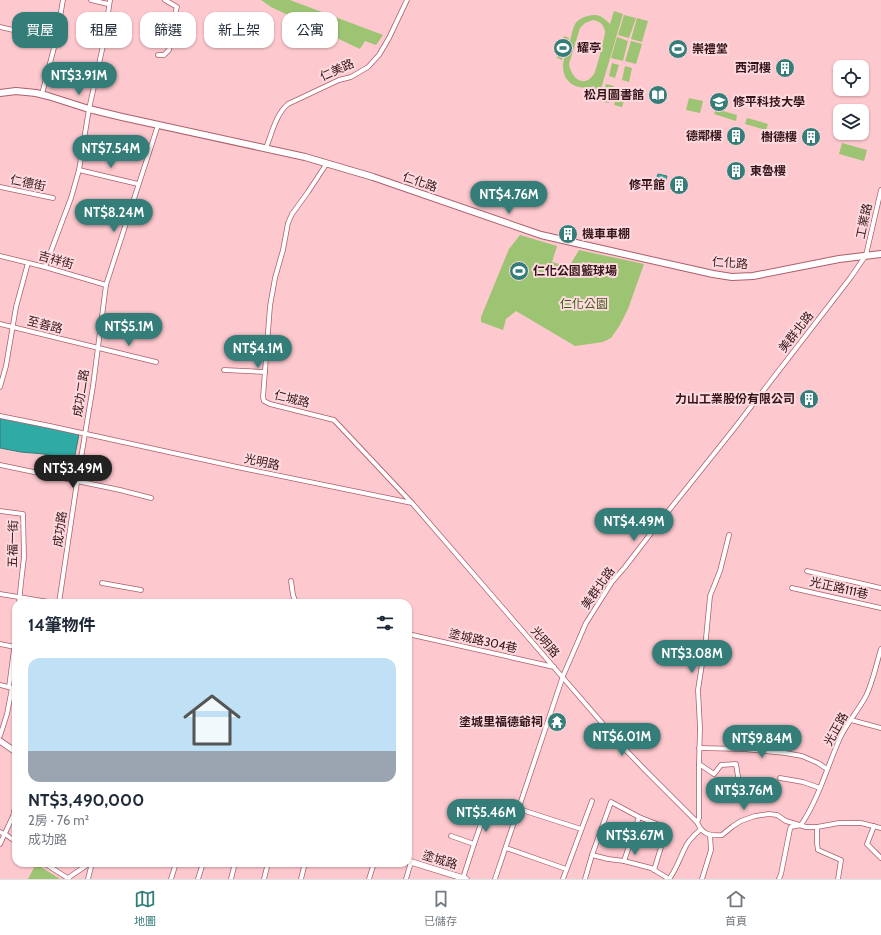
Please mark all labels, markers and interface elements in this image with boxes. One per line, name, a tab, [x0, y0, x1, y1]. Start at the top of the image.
chip: 買屋	[12, 12, 68, 48]
chip: 租屋	[76, 12, 132, 48]
chip: 篩選	[140, 12, 196, 48]
chip: 新上架	[204, 12, 274, 48]
chip: 公寓	[282, 12, 338, 48]
sports icon: 耀亭	[552, 37, 574, 59]
sports icon: 崇禮堂	[667, 38, 689, 60]
place label: 耀亭	[577, 40, 601, 55]
place label: 崇禮堂	[692, 41, 728, 56]
street label: 仁美路	[317, 55, 356, 84]
building icon: 西河樓	[774, 57, 796, 79]
place label: 西河樓	[735, 60, 771, 75]
map controls	[833, 60, 869, 140]
button: locate	[833, 60, 869, 96]
pin: NT$3.91M	[38, 62, 120, 96]
text: NT$3.91M	[51, 67, 107, 83]
library icon: 松月圖書館	[647, 84, 669, 106]
place label: 松月圖書館	[584, 87, 644, 102]
school or university icon: 修平科技大學	[708, 91, 730, 113]
place label: 修平科技大學	[733, 94, 805, 109]
button: layers	[833, 104, 869, 140]
building icon: 德鄰樓	[725, 125, 747, 147]
building icon: 樹德樓	[800, 126, 822, 148]
place label: 德鄰樓	[686, 128, 722, 143]
place label: 樹德樓	[761, 129, 797, 144]
pin: NT$7.54M	[70, 135, 152, 169]
text: NT$7.54M	[82, 140, 140, 156]
building icon: 東魯樓	[725, 160, 747, 182]
place label: 東魯樓	[750, 163, 786, 178]
street label: 仁化路	[401, 169, 440, 194]
street label: 仁德街	[9, 171, 47, 194]
building icon: 修平館	[668, 174, 690, 196]
place label: 修平館	[629, 177, 665, 192]
pin: NT$4.76M	[468, 181, 550, 215]
text: NT$4.76M	[479, 186, 539, 202]
pin: NT$8.24M	[73, 199, 155, 233]
street label: 工業路	[852, 202, 875, 240]
text: NT$8.24M	[84, 204, 144, 220]
building icon: 機車車棚	[557, 223, 579, 245]
place label: 機車車棚	[582, 226, 630, 241]
street label: 吉祥街	[37, 247, 76, 272]
street label: 仁化路	[712, 254, 749, 271]
sports icon: 仁化公園籃球場	[508, 260, 530, 282]
place label: 仁化公園籃球場	[533, 263, 617, 278]
park label: 仁化公園	[560, 296, 608, 311]
street label: 美群北路	[775, 308, 816, 355]
street label: 至善路	[26, 313, 64, 336]
pin: NT$5.1M	[92, 313, 166, 347]
text: NT$5.1M	[104, 318, 154, 334]
pin: NT$4.1M	[221, 335, 295, 369]
text: NT$4.1M	[233, 340, 283, 356]
street label: 成功二路	[69, 368, 92, 418]
street label: 仁城路	[273, 387, 311, 410]
building icon: 力山工業股份有限公司	[798, 388, 820, 410]
place label: 力山工業股份有限公司	[675, 391, 795, 406]
street label: 光明路	[243, 450, 281, 473]
pin: NT$3.49M	[32, 455, 114, 489]
text: NT$3.49M	[43, 460, 103, 476]
pin: NT$4.49M	[593, 508, 675, 542]
street label: 成功路	[50, 510, 69, 548]
text: NT$4.49M	[604, 513, 664, 529]
street label: 五福一街	[5, 520, 20, 568]
street label: 美群北路	[578, 564, 618, 612]
street label: 光正路111巷	[808, 573, 870, 602]
icon: filters	[374, 612, 396, 634]
text: 14筆物件	[28, 615, 96, 635]
street label: 光明路	[528, 623, 563, 660]
street label: 塗城路304巷	[447, 625, 519, 656]
pin: NT$3.08M	[651, 640, 733, 674]
text: NT$3.08M	[661, 645, 723, 661]
icon: home	[176, 684, 248, 756]
street label: 光正路	[820, 709, 851, 748]
temple icon: 塗城里福德爺祠	[546, 711, 568, 733]
place label: 塗城里福德爺祠	[459, 714, 543, 729]
pin: NT$6.01M	[581, 723, 663, 757]
pin: NT$9.84M	[721, 725, 803, 759]
text: NT$6.01M	[593, 728, 651, 744]
text: NT$9.84M	[732, 730, 792, 746]
pin: NT$3.76M	[703, 777, 785, 811]
text: NT$3.76M	[715, 782, 773, 798]
text: NT$3,490,000	[28, 790, 144, 810]
pin: NT$5.46M	[445, 799, 527, 833]
text: NT$5.46M	[456, 804, 516, 820]
text: 2房 · 76 m²	[28, 812, 89, 828]
pin: NT$3.67M	[594, 822, 676, 856]
text: NT$3.67M	[606, 827, 664, 843]
text: 成功路	[28, 831, 67, 847]
street label: 塗城路	[421, 847, 460, 872]
tab: 地圖	[134, 888, 156, 928]
tab: 已儲存	[424, 888, 457, 928]
tab: 首頁	[725, 888, 747, 928]

